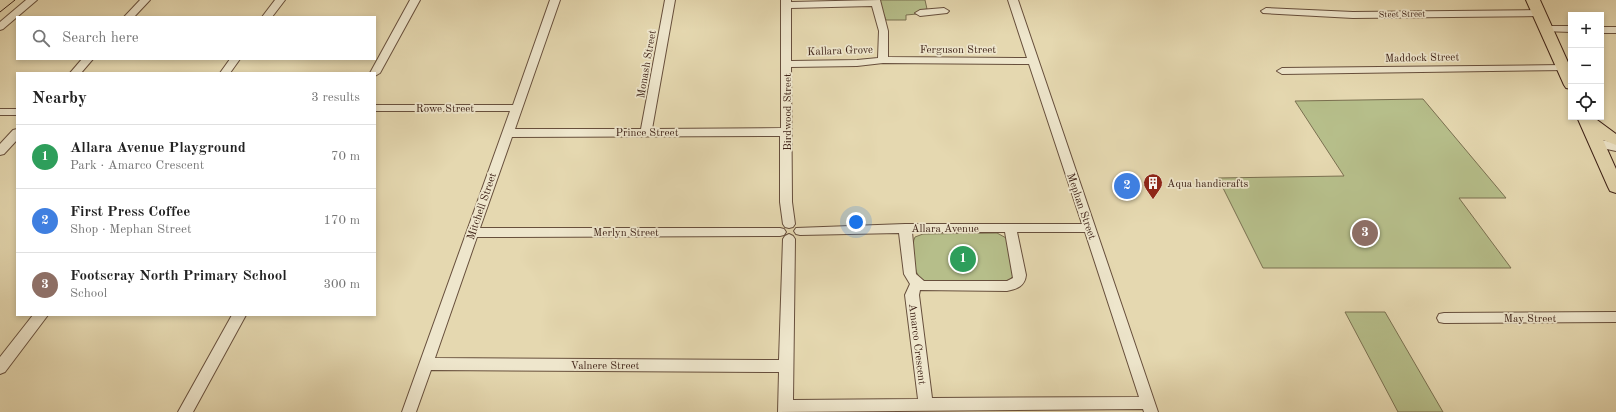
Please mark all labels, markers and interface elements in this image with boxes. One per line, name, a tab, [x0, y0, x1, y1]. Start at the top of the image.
street label: Steet Street	[1379, 10, 1425, 19]
map controls	[1568, 12, 1604, 120]
button: +	[1568, 12, 1604, 48]
search box	[16, 16, 376, 60]
icon: search	[30, 27, 52, 49]
street label: Monash Street	[636, 29, 659, 99]
text: Search here	[62, 31, 139, 46]
street label: Kallara Grove	[807, 45, 873, 58]
street label: Ferguson Street	[920, 45, 996, 56]
button: −	[1568, 48, 1604, 84]
street label: Maddock Street	[1385, 52, 1459, 65]
street label: Birdwood Street	[783, 73, 794, 151]
button: locate	[1568, 84, 1604, 120]
text: Nearby	[32, 90, 87, 107]
text: 3 results	[311, 91, 360, 104]
street label: Rowe Street	[416, 104, 474, 115]
street label: Prince Street	[616, 128, 679, 139]
text: Allara Avenue Playground	[70, 141, 246, 156]
text: 1	[41, 150, 49, 163]
text: 70 m	[331, 150, 360, 163]
text: Park · Amarco Crescent	[70, 159, 204, 172]
street label: Mitchell Street	[466, 171, 499, 241]
pin: 2	[1114, 171, 1140, 201]
street label: Mephan Street	[1064, 172, 1097, 241]
building icon: Aqua handicrafts	[1142, 172, 1164, 200]
place label: Aqua handicrafts	[1167, 179, 1249, 190]
text: First Press Coffee	[70, 205, 190, 220]
your location	[846, 212, 866, 232]
text: 2	[41, 214, 49, 227]
text: 170 m	[323, 214, 360, 227]
pin: 3	[1352, 218, 1378, 248]
text: Shop · Mephan Street	[70, 223, 191, 236]
street label: Allara Avenue	[911, 224, 979, 235]
street label: Merlyn Street	[593, 228, 659, 239]
pin: 1	[950, 244, 976, 274]
text: Footscray North Primary School	[70, 269, 287, 284]
text: 3	[41, 278, 49, 291]
text: 300 m	[323, 278, 360, 291]
text: School	[70, 287, 107, 300]
street label: Amarco Crescent	[906, 303, 927, 386]
street label: May Street	[1504, 314, 1556, 325]
street label: Valnere Street	[571, 361, 640, 372]

